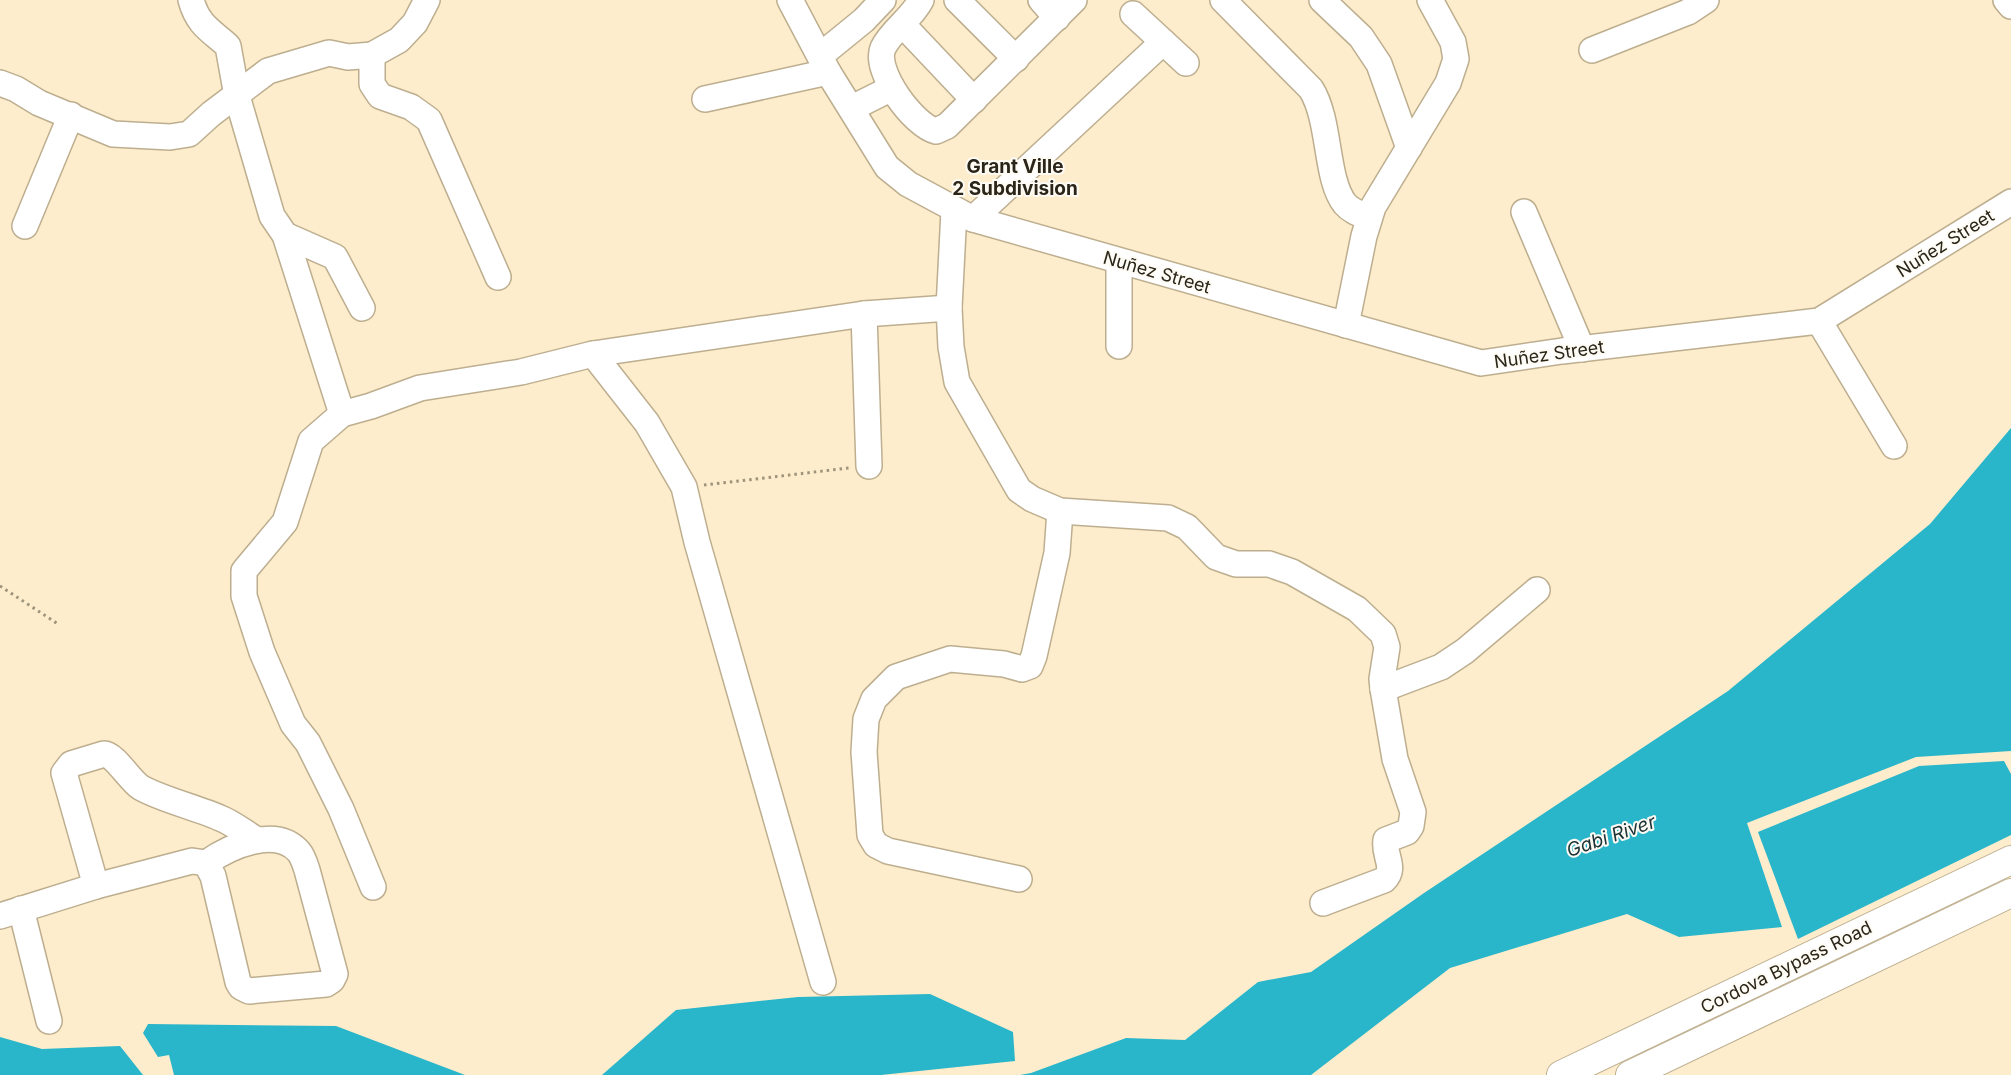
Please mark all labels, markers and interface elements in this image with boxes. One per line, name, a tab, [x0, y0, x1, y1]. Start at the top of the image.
district label: Grant Ville 2 Subdivision	[952, 155, 1078, 200]
street label: Nuñez Street	[1892, 205, 1998, 281]
street label: Nuñez Street	[1101, 247, 1213, 297]
street label: Nuñez Street	[1493, 336, 1605, 372]
water label: Gabi River	[1563, 810, 1659, 862]
street label: Cordova Bypass Road	[1697, 916, 1875, 1018]

